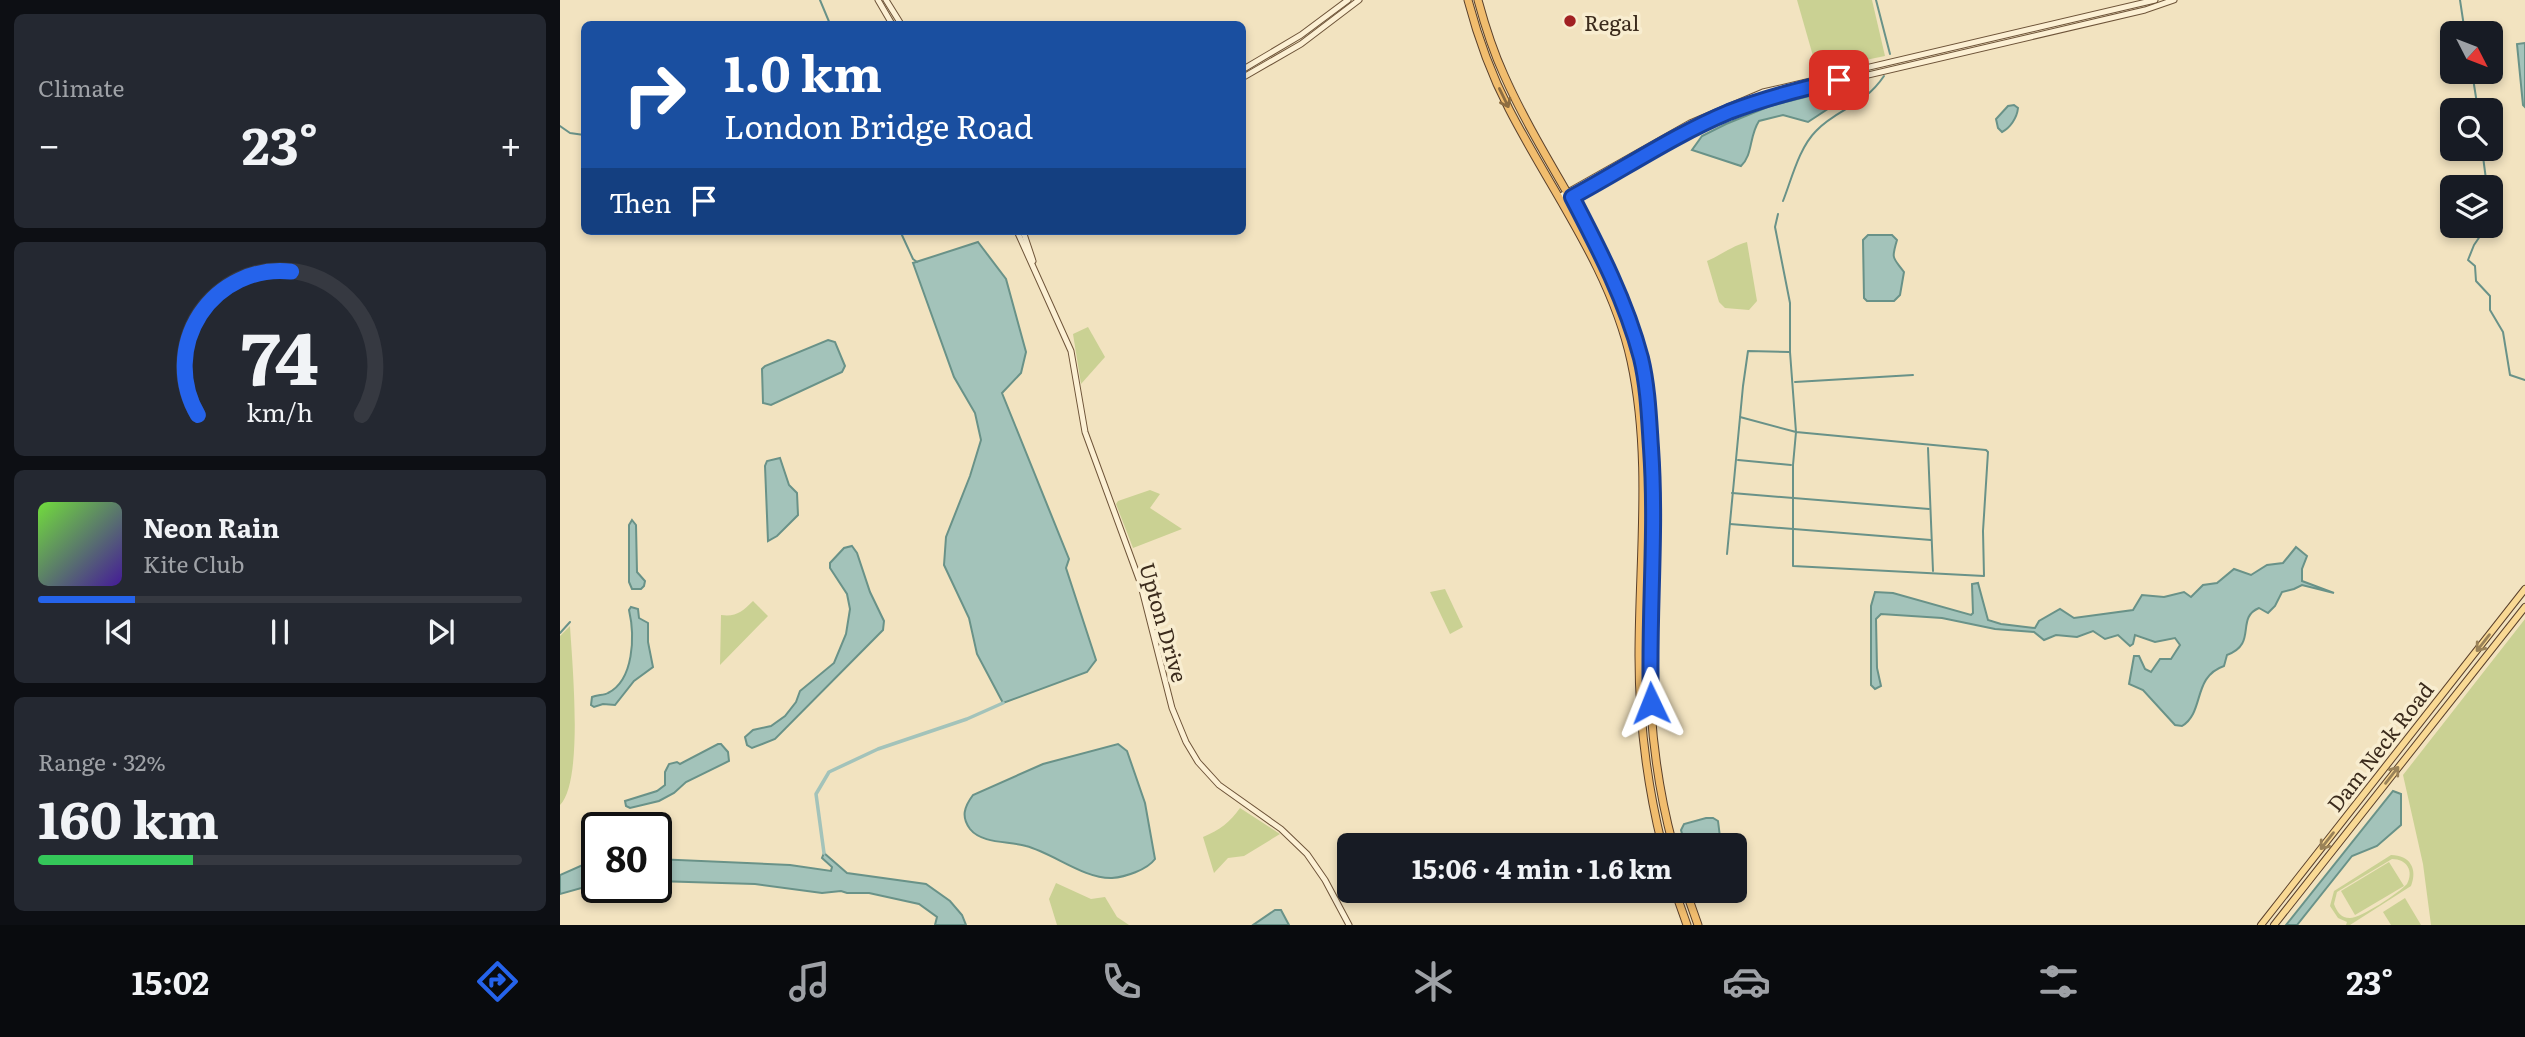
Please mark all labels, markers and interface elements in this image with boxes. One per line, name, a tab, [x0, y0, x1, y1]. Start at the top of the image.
place label: Regal	[1584, 6, 1639, 37]
marker: Regal	[1562, 13, 1578, 29]
north arrow	[2440, 21, 2502, 84]
map controls	[2440, 21, 2503, 238]
text: 1.0 km	[724, 34, 882, 107]
icon: right	[609, 49, 700, 140]
pin	[1809, 50, 1869, 110]
icon: arrive	[1820, 61, 1858, 99]
text: Climate	[38, 70, 124, 104]
one-way arrow	[1498, 87, 1511, 108]
button: search	[2440, 98, 2503, 161]
text: London Bridge Road	[724, 101, 1033, 149]
text: 23°	[242, 104, 318, 181]
text: −	[38, 114, 60, 171]
text: +	[500, 114, 522, 171]
button: layers	[2440, 175, 2503, 238]
text: Then	[609, 182, 671, 221]
icon: arrive	[685, 182, 723, 220]
text: 74	[241, 299, 319, 407]
text: km/h	[247, 392, 313, 429]
text: Neon Rain	[143, 507, 280, 546]
text: Kite Club	[143, 546, 244, 580]
street label: Upton Drive	[1133, 559, 1197, 685]
icon: previous	[100, 613, 138, 651]
icon: pause	[261, 613, 299, 651]
icon: next	[422, 613, 460, 651]
one-way arrow	[2475, 633, 2490, 651]
position arrow	[1614, 666, 1688, 740]
street label: Dam Neck Road	[2318, 674, 2440, 818]
text: Range · 32%	[38, 744, 166, 778]
one-way arrow	[2384, 767, 2399, 785]
text: 160 km	[38, 778, 219, 855]
speed limit sign: 80	[581, 812, 672, 903]
one-way arrow	[2319, 831, 2335, 849]
text: 15:06 · 4 min · 1.6 km	[1412, 848, 1672, 887]
text: 15:02	[132, 957, 209, 1005]
icon: directions	[473, 957, 522, 1006]
icon: music	[785, 957, 834, 1006]
icon: phone	[1097, 957, 1146, 1006]
icon: climate	[1409, 957, 1458, 1006]
icon: car	[1722, 957, 1771, 1006]
icon: filters	[2034, 957, 2083, 1006]
text: 23°	[2346, 957, 2393, 1005]

